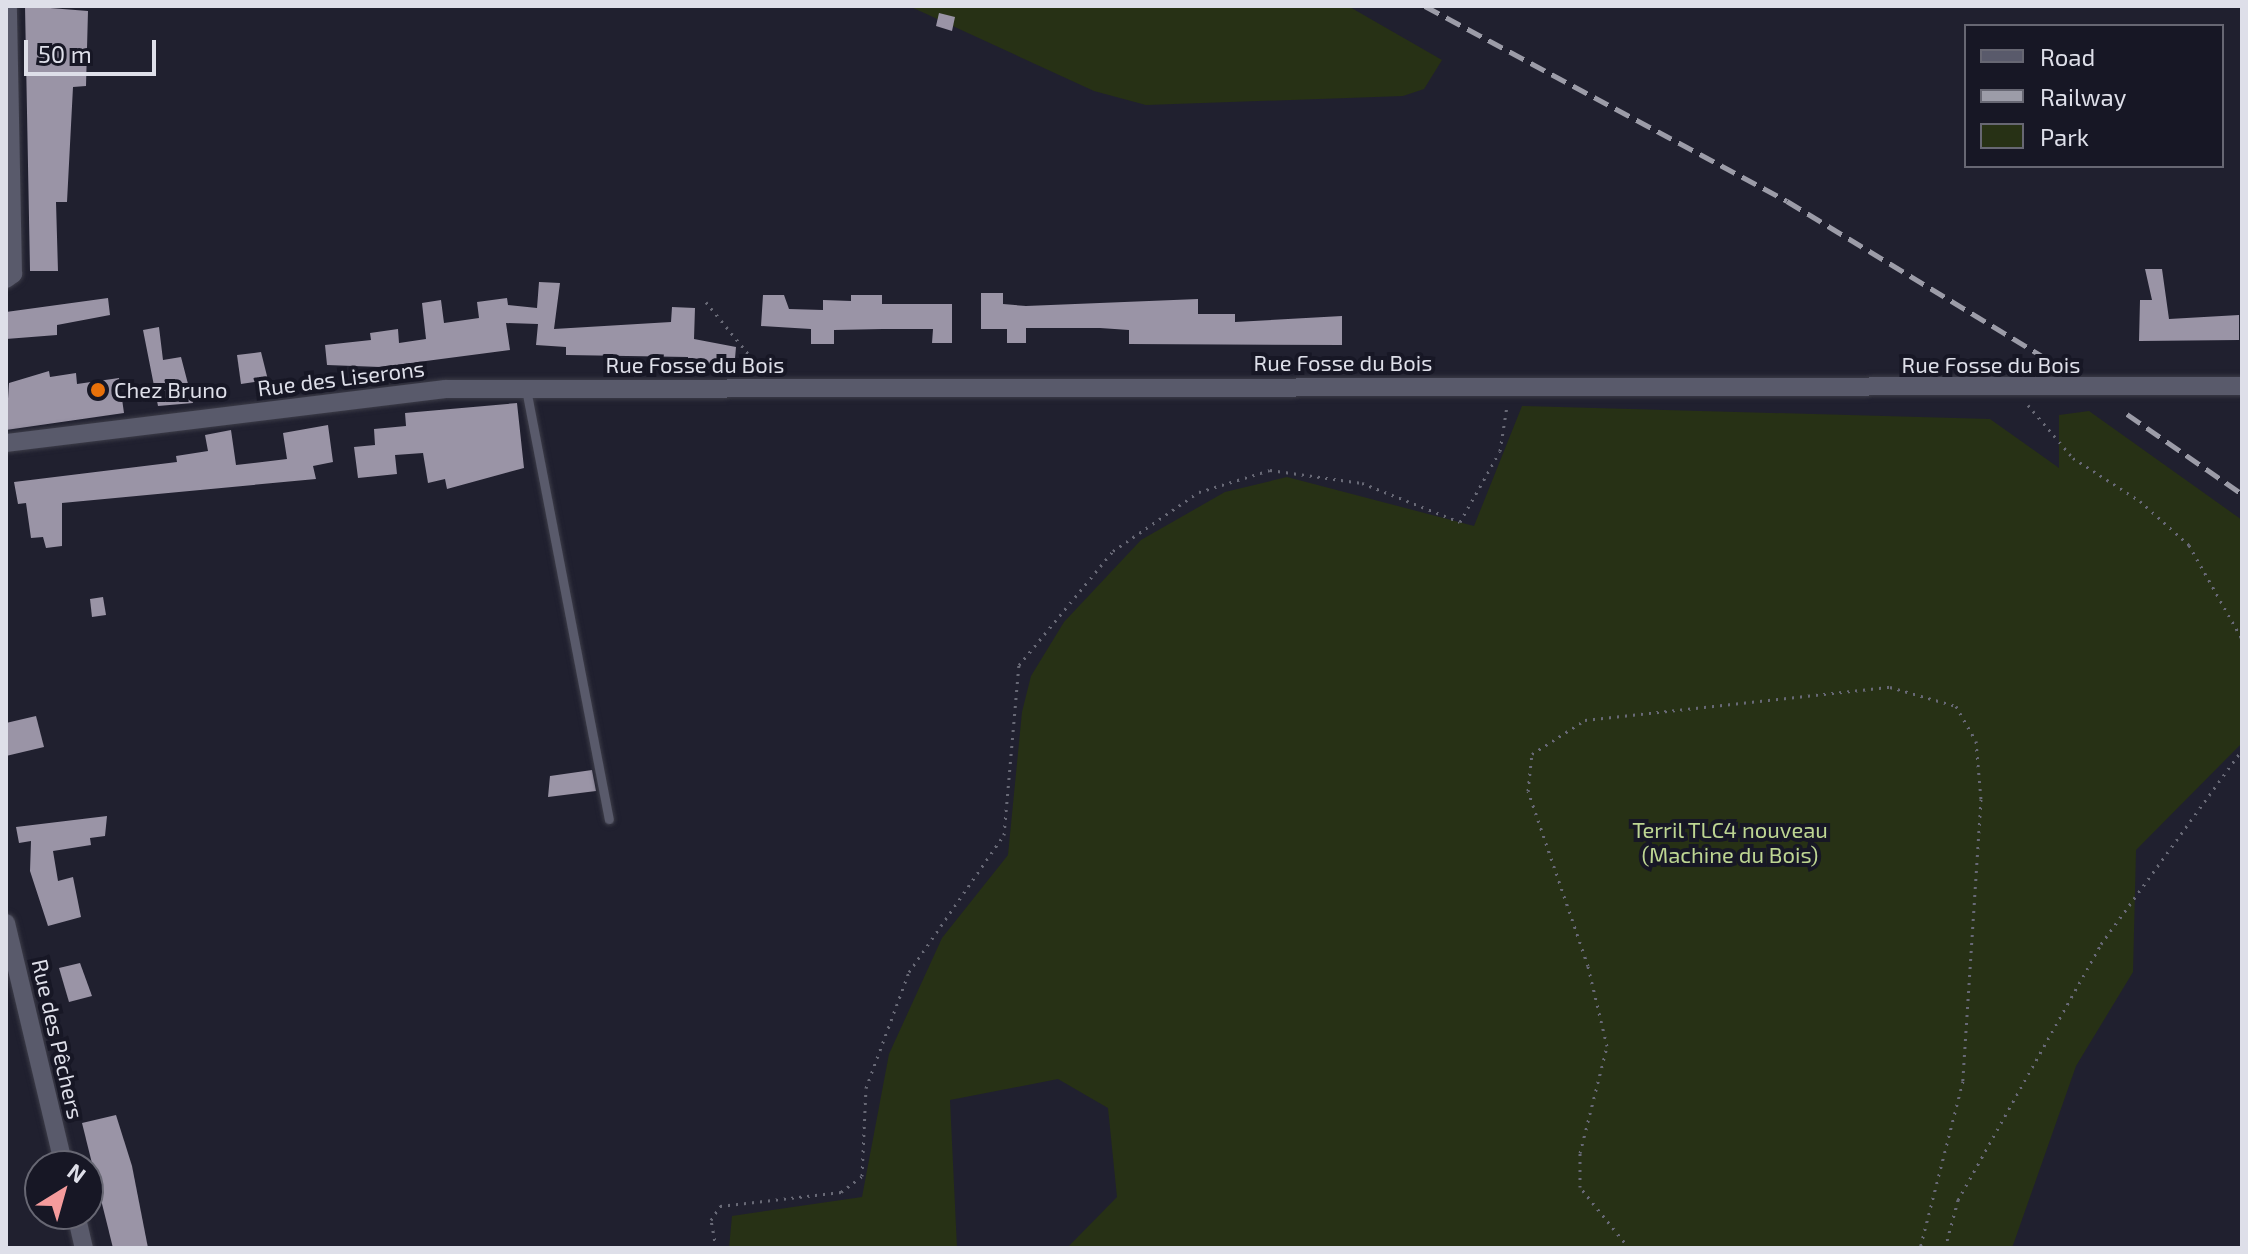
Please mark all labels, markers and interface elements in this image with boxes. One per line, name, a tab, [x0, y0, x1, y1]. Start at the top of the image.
scale bar	[28, 24, 160, 74]
legend	[1964, 24, 2224, 168]
text: 50 m	[38, 39, 92, 68]
text: Road	[2040, 42, 2095, 71]
text: Railway	[2040, 82, 2126, 111]
text: Park	[2040, 122, 2089, 151]
street label: Rue Fosse du Bois	[1254, 350, 1432, 376]
street label: Rue Fosse du Bois	[606, 352, 784, 378]
street label: Rue Fosse du Bois	[1902, 352, 2080, 378]
street label: Rue des Liserons	[256, 355, 426, 401]
place label: Chez Bruno	[114, 377, 228, 403]
marker: Chez Bruno	[89, 381, 107, 399]
park label: Terril TLC4 nouveau (Machine du Bois)	[1632, 816, 1828, 868]
street label: Rue des Pêchers	[27, 956, 89, 1122]
north arrow	[24, 1150, 104, 1230]
text: N	[63, 1157, 91, 1188]

